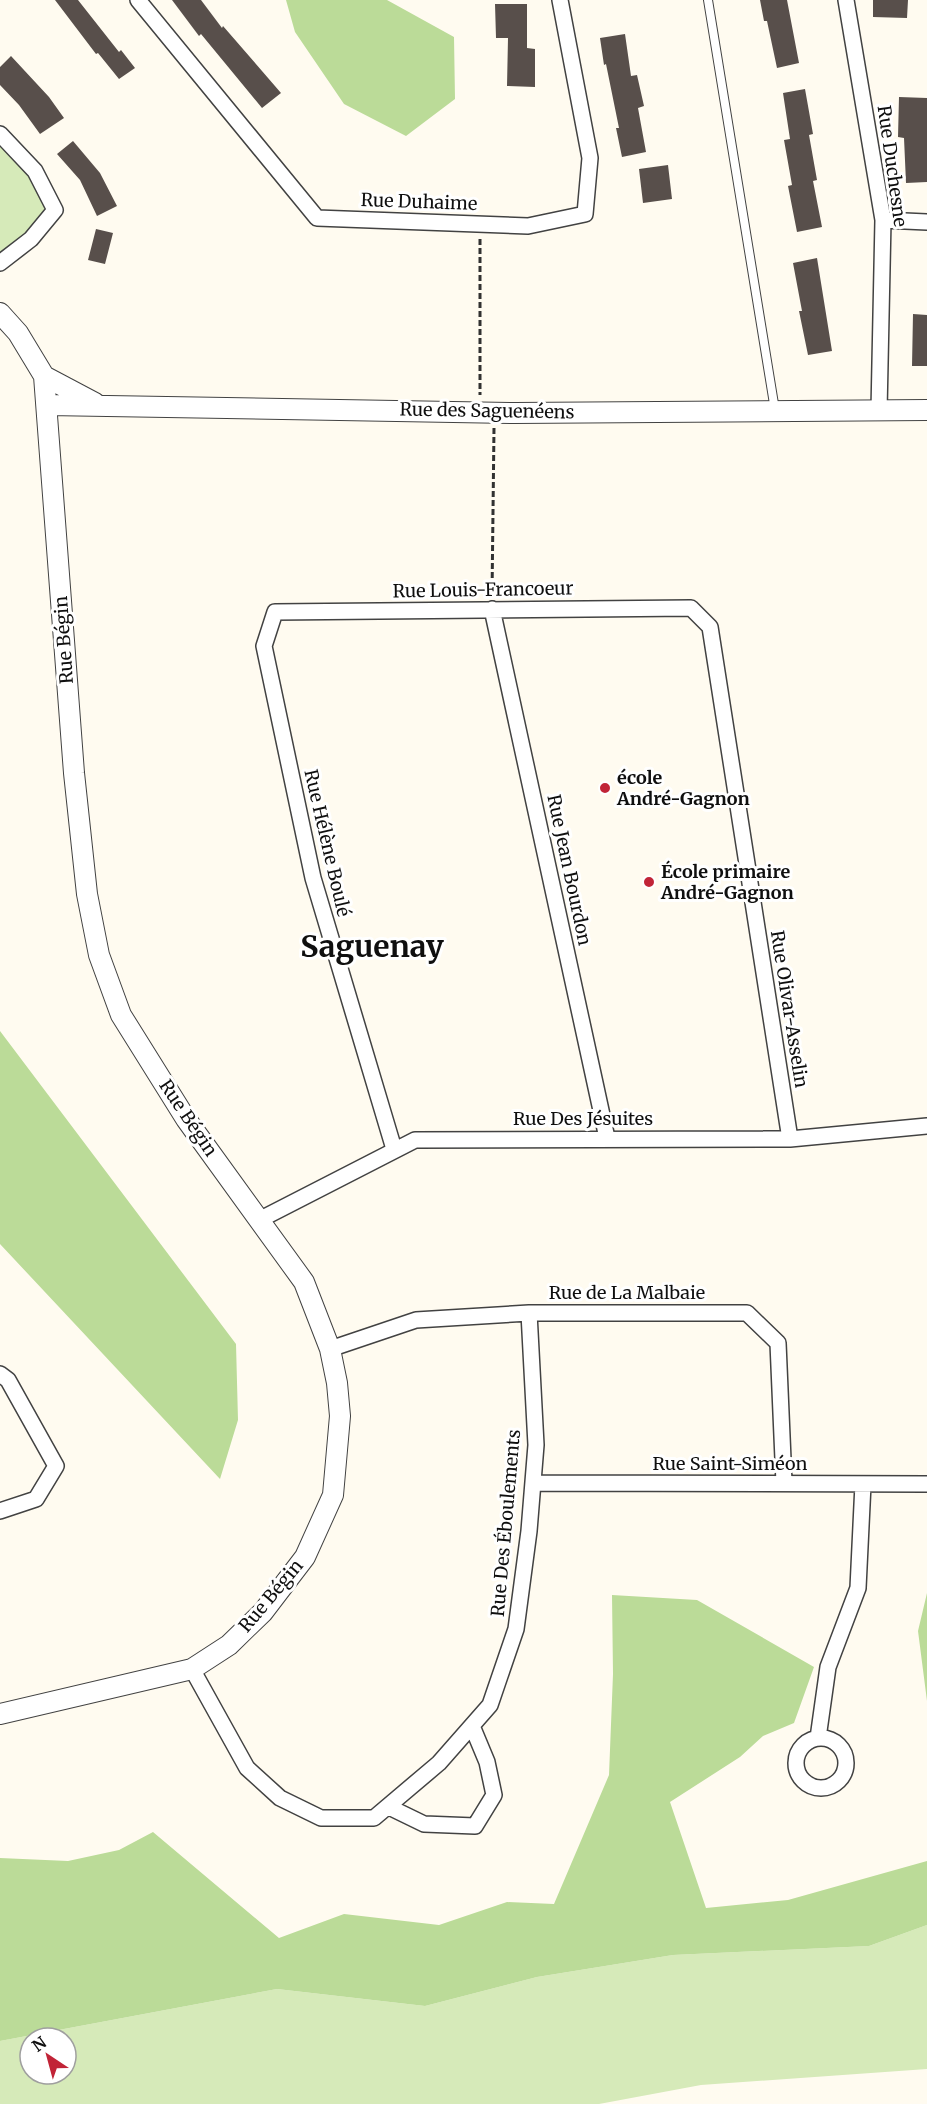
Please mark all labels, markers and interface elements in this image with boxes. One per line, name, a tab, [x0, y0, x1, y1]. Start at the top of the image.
street label: Rue Duchesne	[873, 104, 912, 228]
street label: Rue Duhaime	[360, 188, 478, 215]
street label: Rue des Saguenéens	[399, 397, 575, 424]
street label: Rue Louis-Francoeur	[392, 576, 574, 603]
street label: Rue Bégin	[49, 595, 78, 685]
place label: école André-Gagnon	[616, 766, 750, 810]
street label: Rue Hélène Boulé	[299, 767, 356, 919]
marker: école André-Gagnon	[598, 781, 612, 795]
street label: Rue Jean Bourdon	[542, 792, 597, 947]
place label: École primaire André-Gagnon	[660, 860, 794, 904]
marker: École primaire André-Gagnon	[642, 875, 656, 889]
district label: Saguenay	[300, 927, 444, 965]
street label: Rue Olivar-Asselin	[766, 929, 813, 1089]
street label: Rue Bégin	[154, 1075, 223, 1161]
street label: Rue Des Jésuites	[513, 1107, 653, 1130]
street label: Rue de La Malbaie	[549, 1281, 705, 1304]
street label: Rue Des Éboulements	[486, 1428, 525, 1618]
street label: Rue Saint-Siméon	[653, 1452, 808, 1475]
street label: Rue Bégin	[234, 1555, 308, 1637]
north arrow	[18, 2026, 78, 2086]
text: N	[28, 2032, 50, 2056]

